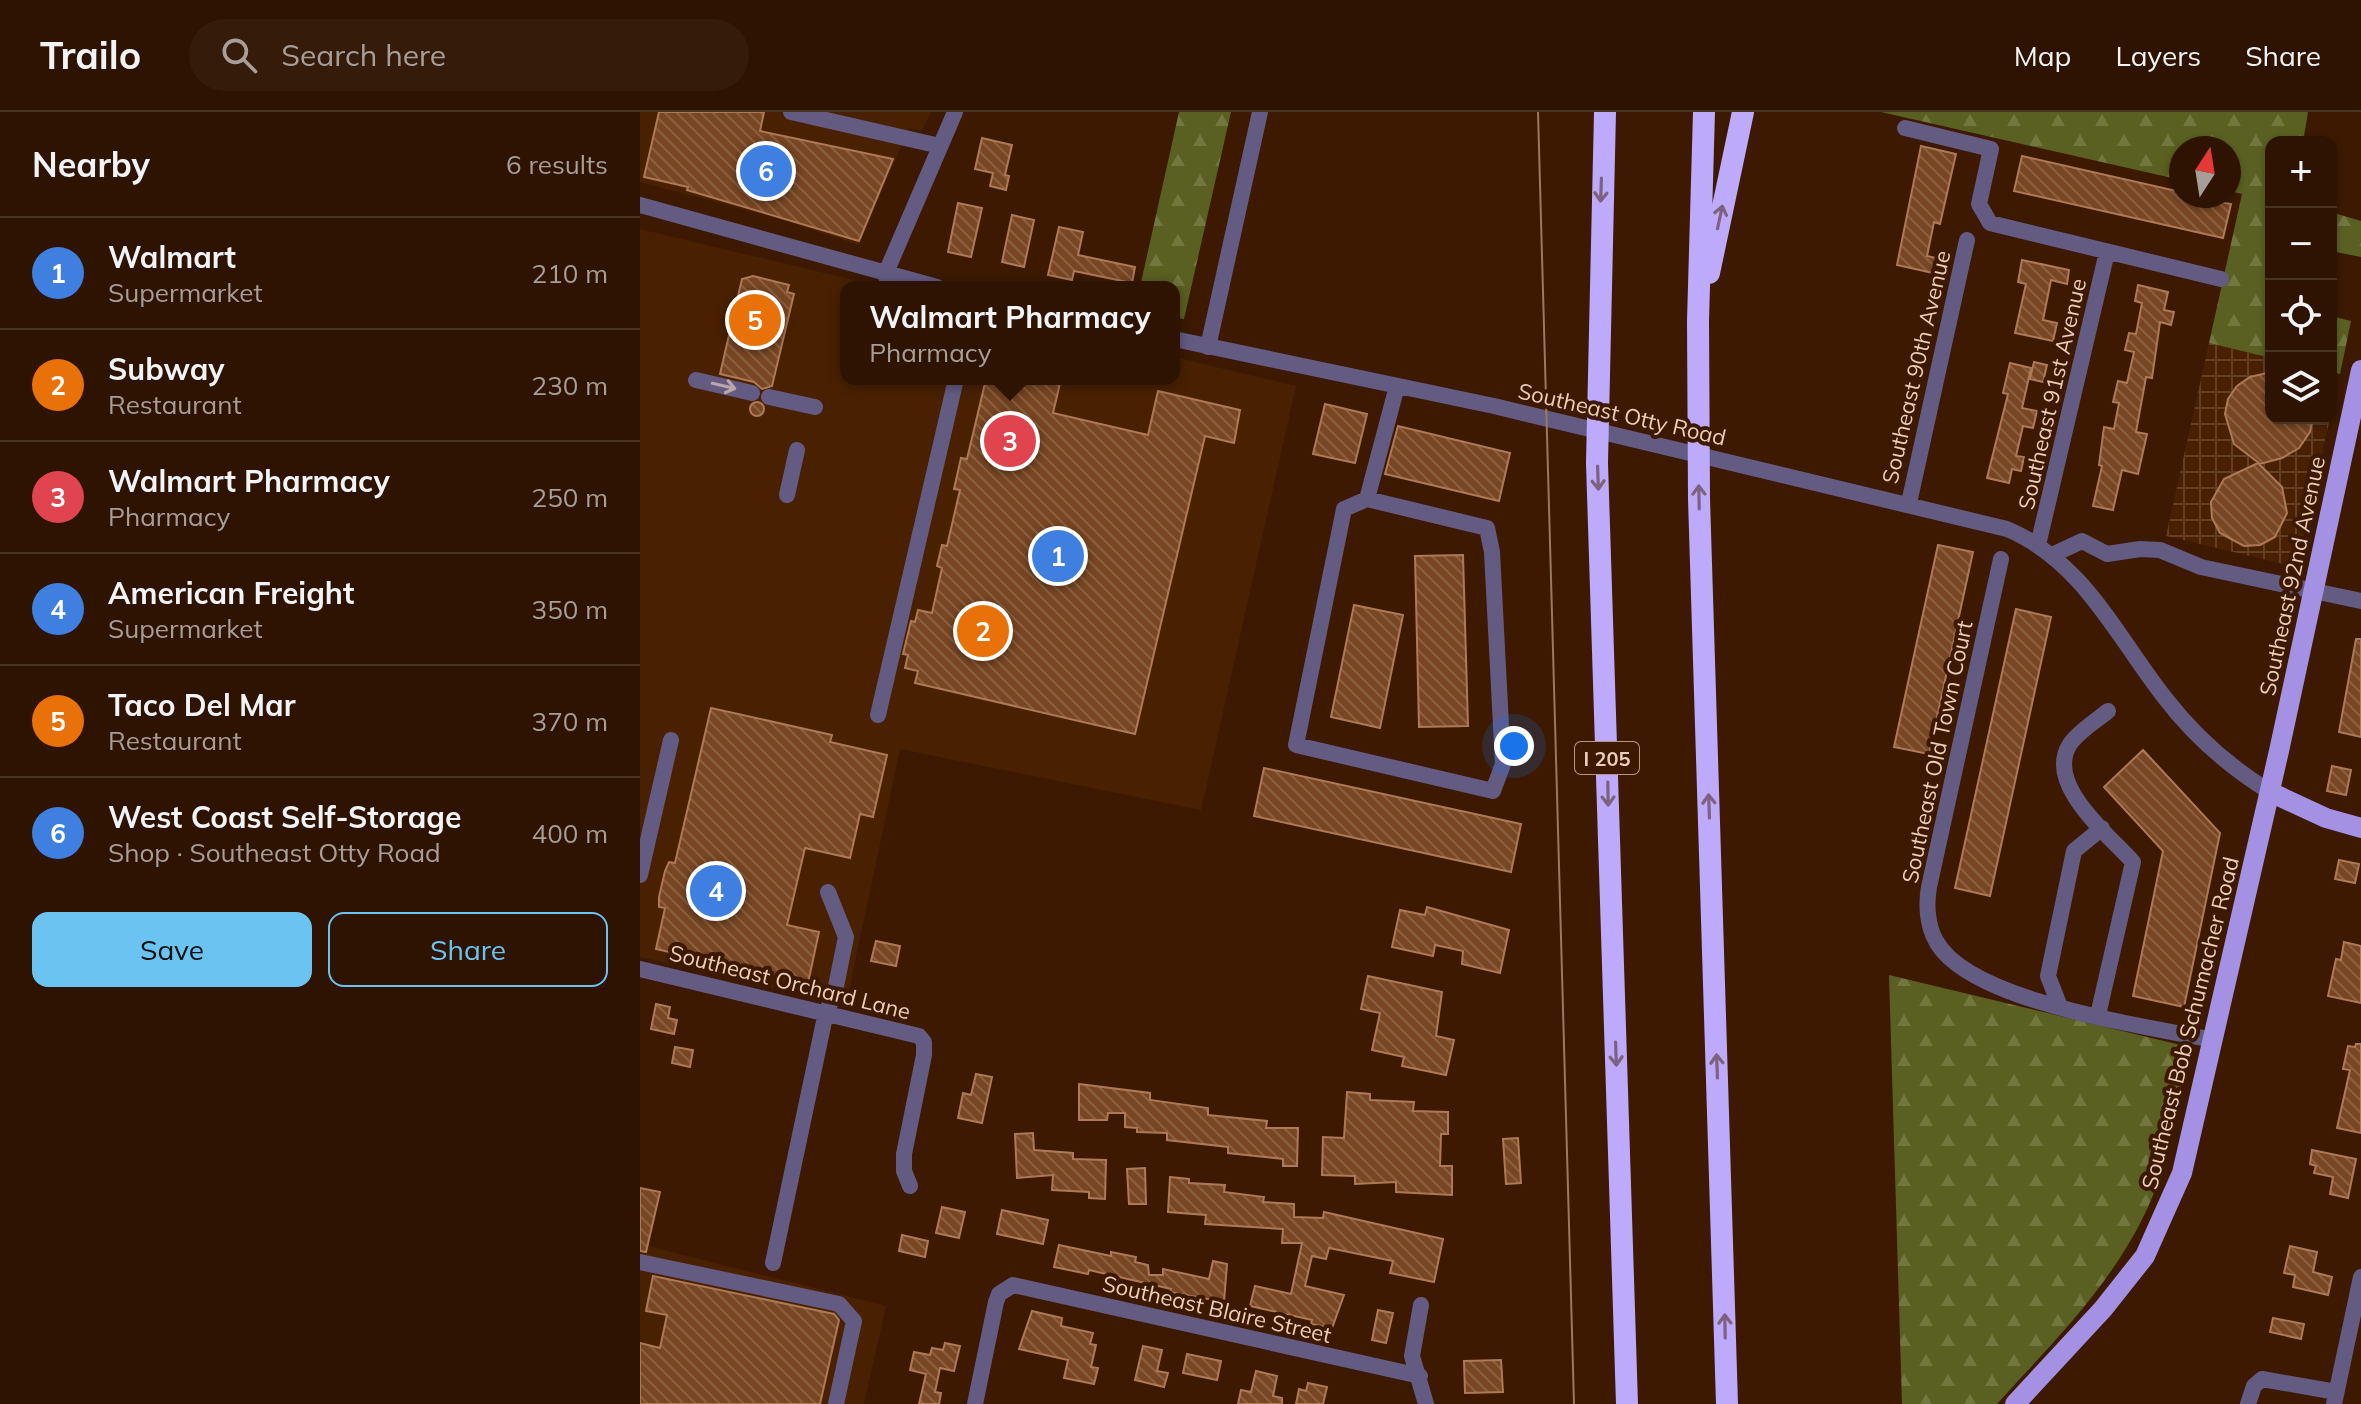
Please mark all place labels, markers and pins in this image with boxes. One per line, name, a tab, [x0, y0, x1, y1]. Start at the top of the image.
pin: 6	[740, 141, 792, 201]
pin: 5	[729, 290, 781, 350]
pin: 3	[984, 411, 1036, 471]
pin: 1	[1032, 526, 1084, 586]
pin: 2	[957, 601, 1009, 661]
pin: 4	[690, 861, 742, 921]

